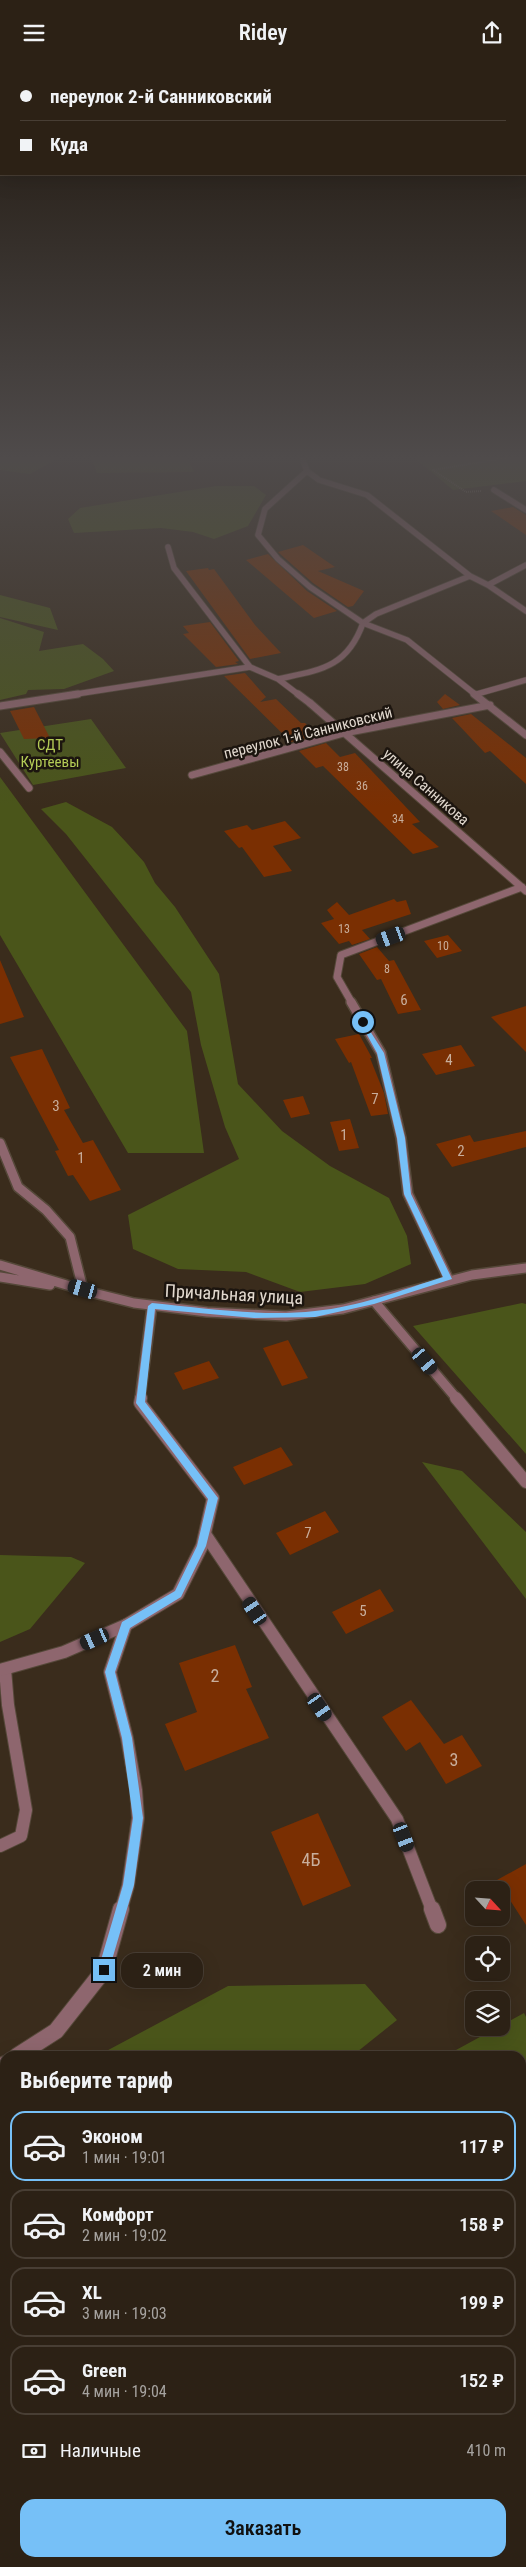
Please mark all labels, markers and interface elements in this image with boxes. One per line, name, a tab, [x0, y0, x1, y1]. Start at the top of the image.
icon: menu	[20, 19, 48, 47]
icon: share	[478, 19, 506, 47]
text: Ridey	[239, 20, 287, 45]
text: переулок 2-й Санниковский	[50, 85, 272, 108]
text: Куда	[50, 133, 88, 156]
street label: переулок 1-й Санниковский	[222, 703, 394, 763]
park label: СДТ Куртеевы	[21, 736, 79, 771]
street label: улица Санникова	[379, 745, 473, 829]
house number: 38	[337, 760, 349, 774]
house number: 36	[356, 779, 368, 793]
house number: 34	[392, 812, 404, 826]
house number: 13	[338, 922, 350, 936]
car	[374, 925, 407, 949]
house number: 10	[437, 939, 449, 953]
house number: 8	[384, 962, 390, 976]
house number: 6	[400, 991, 408, 1009]
route start	[352, 1011, 374, 1033]
house number: 4	[445, 1051, 453, 1069]
house number: 7	[371, 1090, 379, 1108]
house number: 3	[52, 1097, 60, 1115]
house number: 1	[340, 1126, 348, 1144]
house number: 2	[457, 1142, 465, 1160]
house number: 1	[77, 1149, 85, 1167]
car	[66, 1278, 99, 1300]
street label: Причальная улица	[164, 1280, 304, 1308]
car	[409, 1345, 440, 1377]
house number: 7	[304, 1524, 312, 1542]
car	[240, 1594, 269, 1628]
house number: 5	[359, 1602, 367, 1620]
car	[78, 1626, 111, 1652]
house number: 2	[211, 1665, 220, 1686]
car	[305, 1690, 334, 1724]
house number: 3	[450, 1749, 458, 1770]
car	[391, 1820, 416, 1854]
house number: 4Б	[302, 1849, 320, 1870]
north arrow	[465, 1881, 510, 1926]
map controls	[465, 1881, 510, 2036]
button: locate	[465, 1936, 510, 1981]
callout: 2 мин	[122, 1953, 204, 1987]
route end	[93, 1959, 115, 1981]
text: 2 мин	[143, 1961, 181, 1980]
button: layers	[465, 1991, 510, 2036]
text: Выберите тариф	[20, 2068, 173, 2093]
icon: car	[22, 2124, 67, 2169]
text: Эконом	[82, 2125, 143, 2148]
text: 117 ₽	[459, 2135, 504, 2158]
text: 1 мин · 19:01	[82, 2148, 167, 2167]
icon: car	[22, 2202, 67, 2247]
text: Комфорт	[82, 2203, 154, 2226]
text: 158 ₽	[459, 2213, 504, 2236]
text: 2 мин · 19:02	[82, 2226, 167, 2245]
icon: car	[22, 2280, 67, 2325]
text: XL	[82, 2281, 102, 2304]
text: 199 ₽	[459, 2291, 504, 2314]
text: 3 мин · 19:03	[82, 2304, 167, 2323]
icon: car	[22, 2358, 67, 2403]
text: Green	[82, 2359, 127, 2382]
text: 152 ₽	[459, 2369, 504, 2392]
text: 4 мин · 19:04	[82, 2382, 167, 2401]
icon: cash	[20, 2437, 48, 2465]
text: Наличные	[60, 2439, 141, 2462]
text: 410 m	[467, 2441, 506, 2460]
button: Заказать	[20, 2499, 506, 2557]

